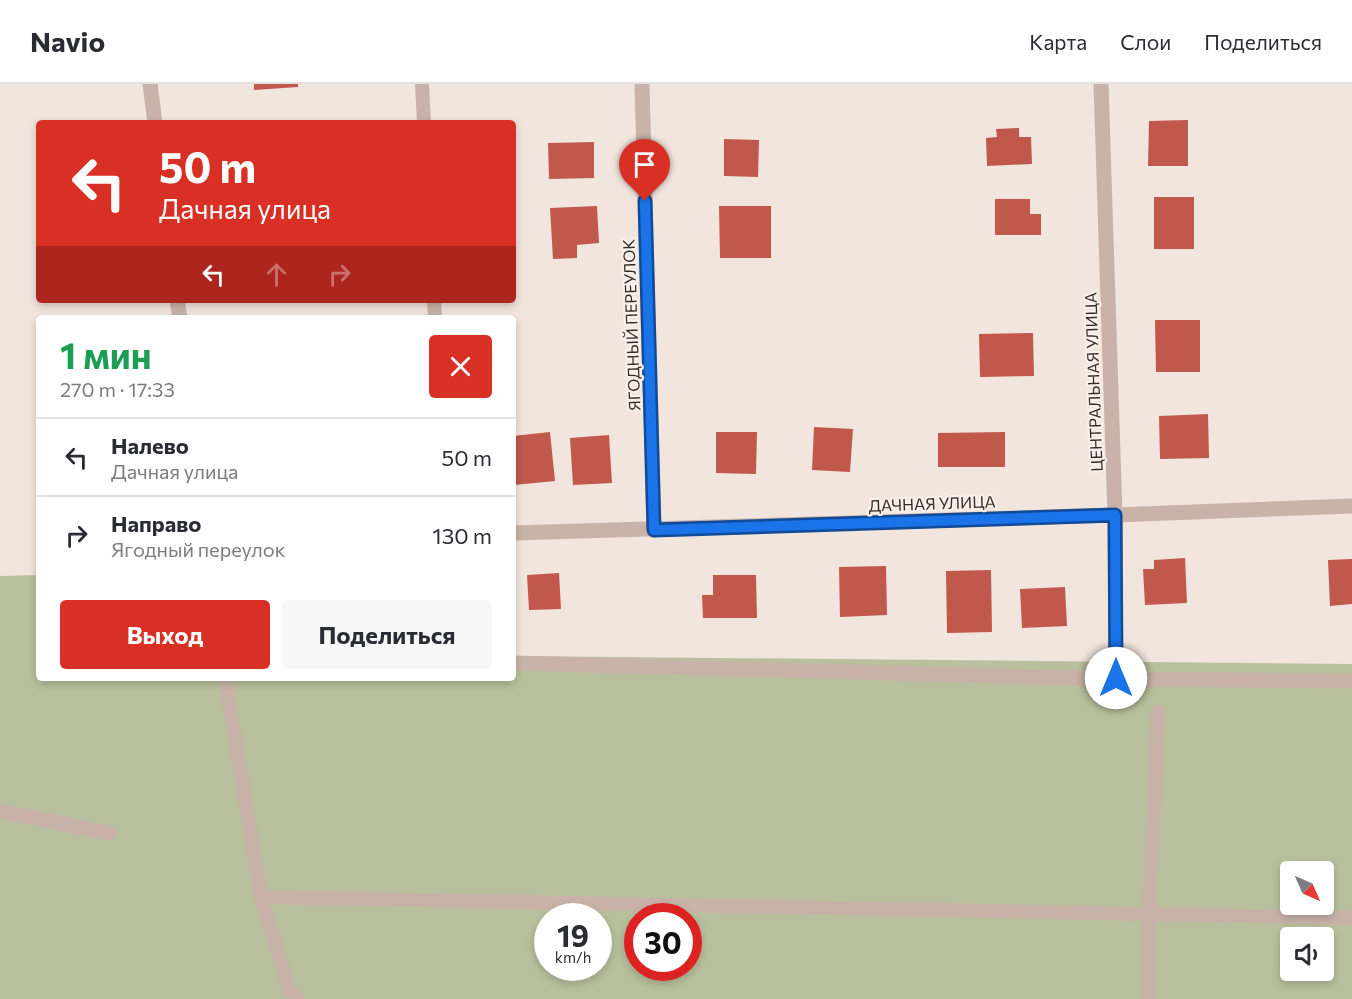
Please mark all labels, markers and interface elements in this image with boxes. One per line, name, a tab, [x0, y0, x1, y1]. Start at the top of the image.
text: Navio	[30, 24, 105, 58]
text: Карта	[1029, 29, 1087, 54]
text: Слои	[1120, 29, 1171, 54]
text: Поделиться	[1204, 29, 1322, 54]
pin	[619, 139, 670, 201]
text: 50 m	[159, 140, 256, 192]
icon: left	[60, 144, 138, 222]
icon: arrive	[628, 148, 661, 181]
text: Дачная улица	[159, 192, 331, 225]
street label: ЯГОДНЫЙ ПЕРЕУЛОК	[618, 238, 643, 411]
icon: left	[197, 258, 230, 291]
icon: ahead	[260, 258, 293, 291]
icon: right	[323, 258, 356, 291]
street label: ЦЕНТРАЛЬНАЯ УЛИЦА	[1080, 292, 1106, 472]
text: 1 мин	[60, 332, 152, 376]
button: close	[429, 335, 492, 398]
text: 270 m · 17:33	[60, 377, 175, 401]
text: Налево	[111, 432, 189, 459]
icon: left	[60, 441, 93, 474]
text: 50 m	[442, 444, 492, 471]
text: Дачная улица	[111, 459, 238, 483]
street label: ДАЧНАЯ УЛИЦА	[868, 491, 996, 515]
text: Направо	[111, 510, 201, 537]
icon: right	[60, 519, 93, 552]
text: 130 m	[432, 522, 492, 549]
text: Ягодный переулок	[111, 537, 286, 561]
button: Выход	[60, 600, 270, 669]
button: Поделиться	[282, 600, 492, 669]
position arrow	[1084, 646, 1148, 710]
north arrow	[1280, 861, 1334, 915]
map controls	[1280, 861, 1334, 981]
speed limit sign: 30	[624, 903, 702, 981]
text: 19	[557, 916, 589, 953]
button: sound	[1280, 927, 1334, 981]
text: km/h	[555, 948, 591, 966]

